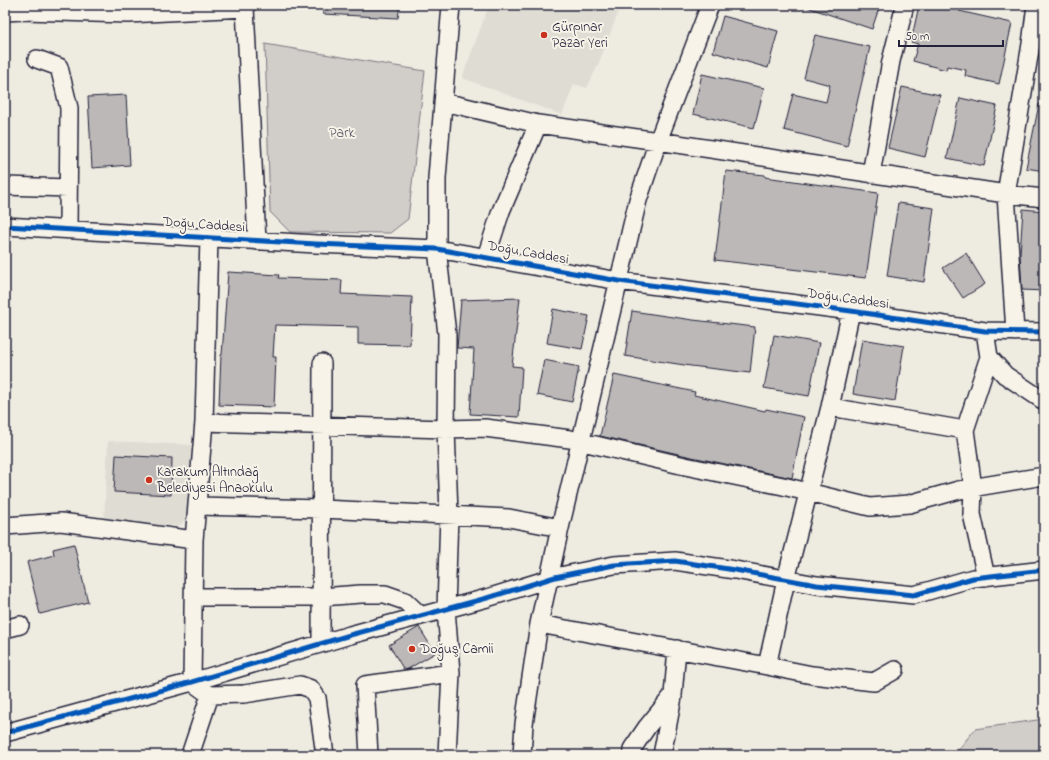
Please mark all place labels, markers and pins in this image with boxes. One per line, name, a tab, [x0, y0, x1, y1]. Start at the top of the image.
place label: Gürpınar Pazar Yeri	[552, 17, 608, 54]
marker: Gürpınar Pazar Yeri	[539, 30, 549, 40]
place label: Karakum Altındağ Belediyesi Anaokulu	[156, 462, 273, 500]
marker: Karakum Altındağ Belediyesi Anaokulu	[144, 475, 154, 485]
place label: Doğuş Camii	[419, 639, 494, 661]
marker: Doğuş Camii	[407, 644, 417, 654]

